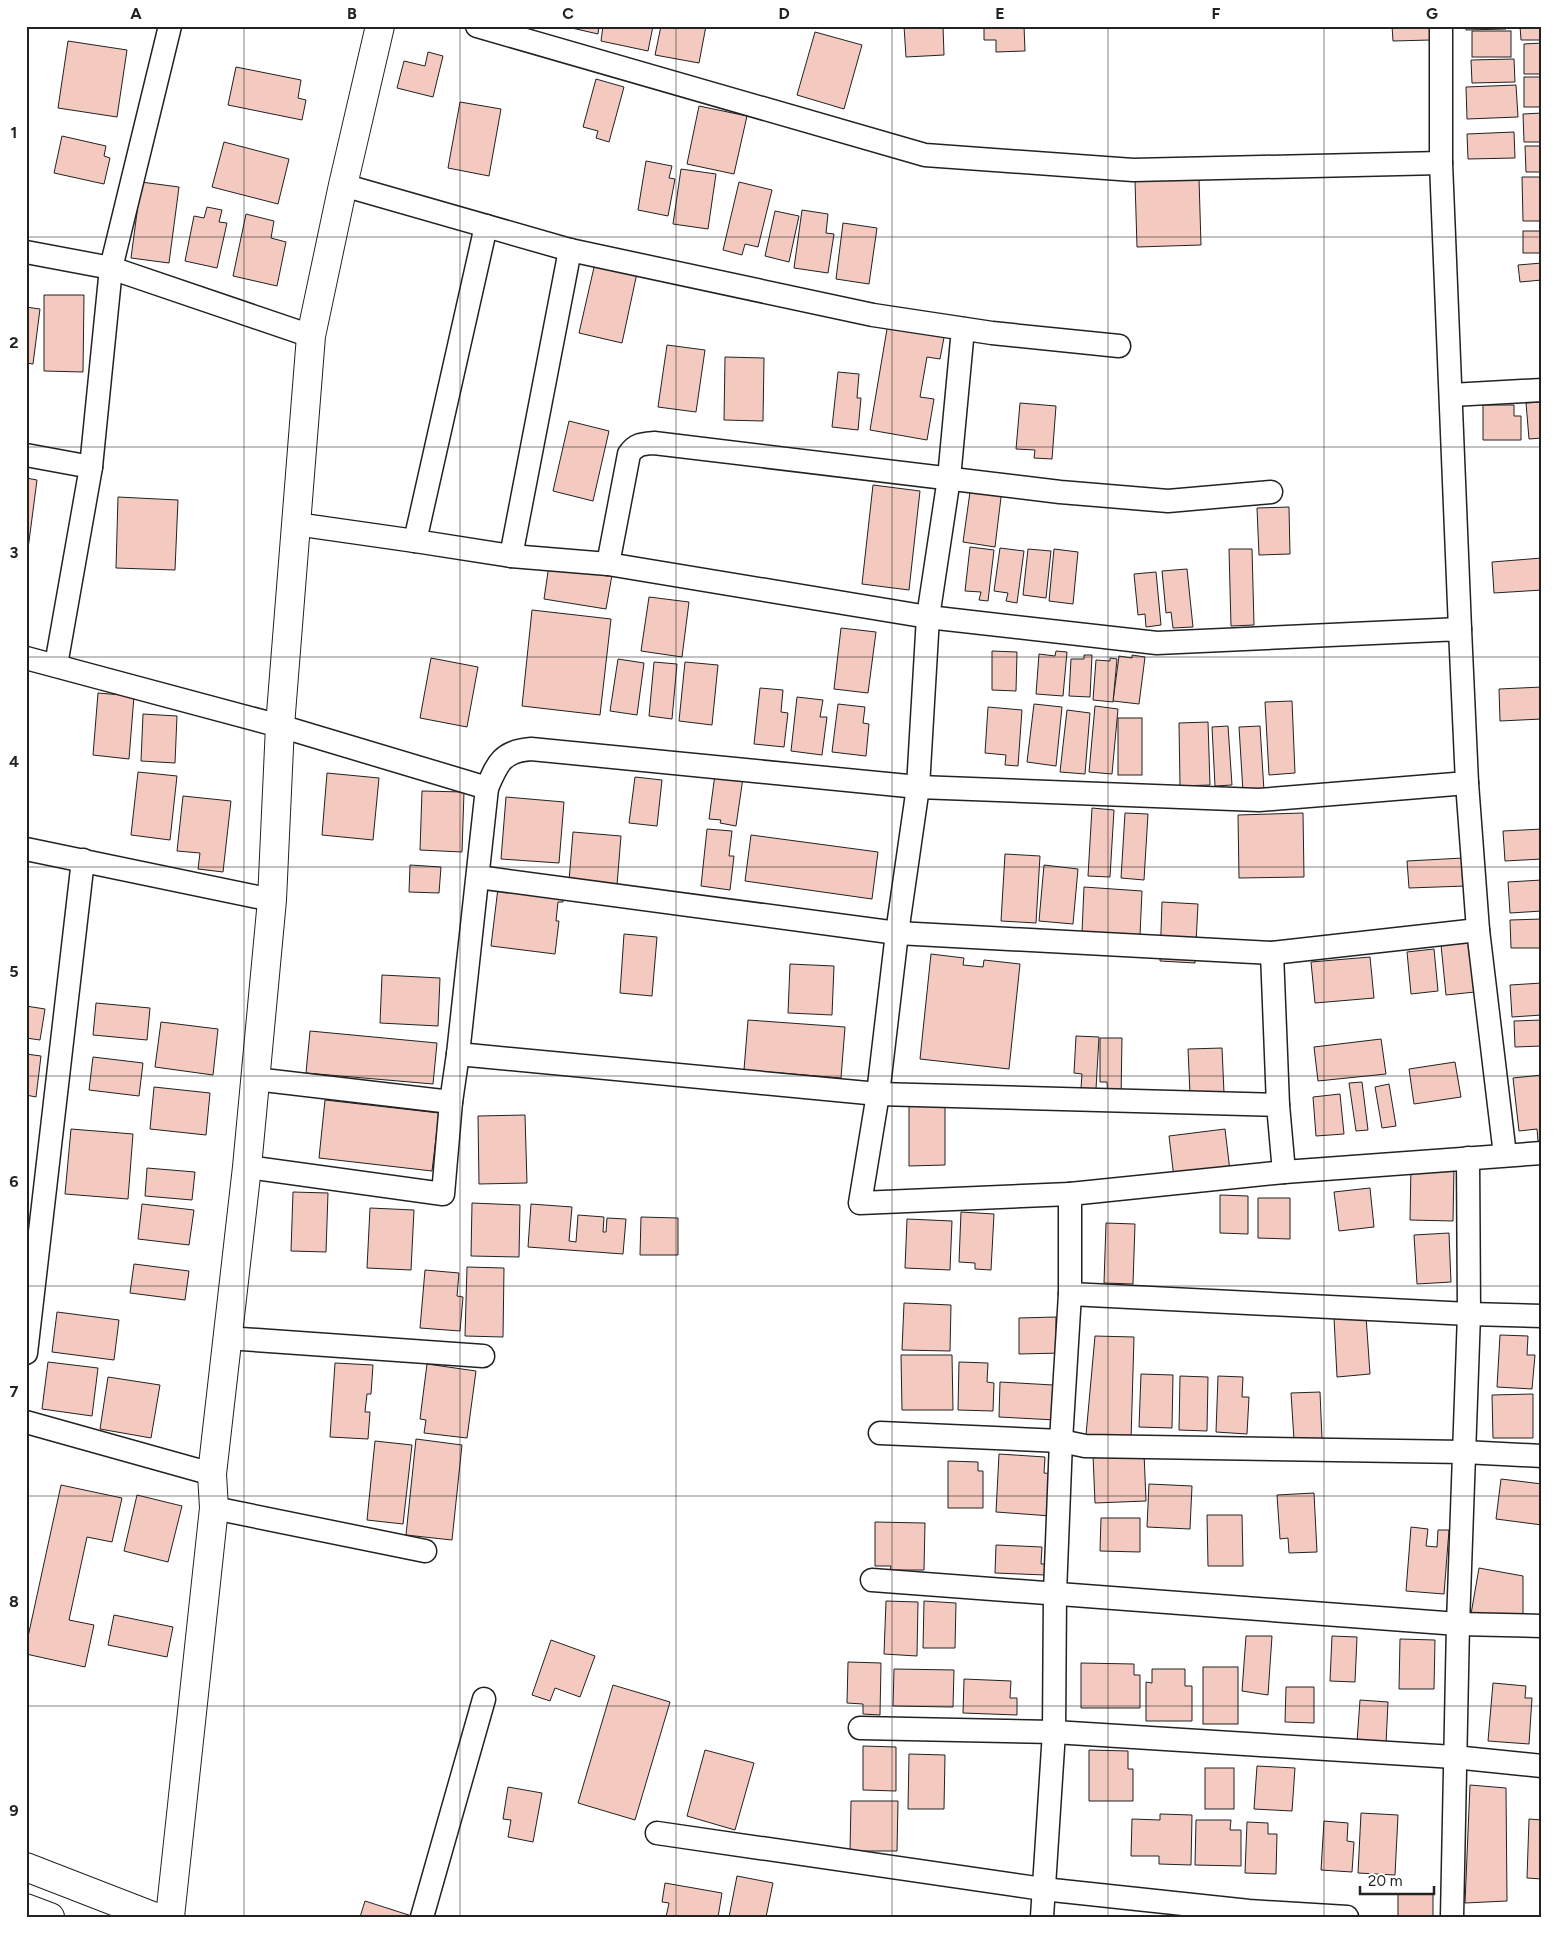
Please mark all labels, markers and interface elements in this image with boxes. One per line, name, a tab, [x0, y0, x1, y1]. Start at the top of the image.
text: A	[130, 4, 142, 23]
text: B	[347, 4, 357, 23]
text: C	[562, 4, 574, 23]
text: D	[778, 4, 790, 23]
text: E	[995, 4, 1005, 23]
text: F	[1212, 4, 1221, 23]
text: G	[1426, 4, 1438, 23]
text: 1	[11, 123, 17, 142]
text: 2	[9, 333, 19, 352]
text: 3	[10, 543, 19, 562]
text: 4	[9, 752, 19, 771]
text: 5	[9, 962, 19, 981]
text: 6	[9, 1172, 19, 1191]
text: 7	[10, 1382, 19, 1401]
text: 8	[9, 1592, 19, 1611]
text: 9	[9, 1801, 19, 1820]
scale bar	[1360, 1863, 1434, 1895]
text: 20 m	[1368, 1872, 1402, 1890]

